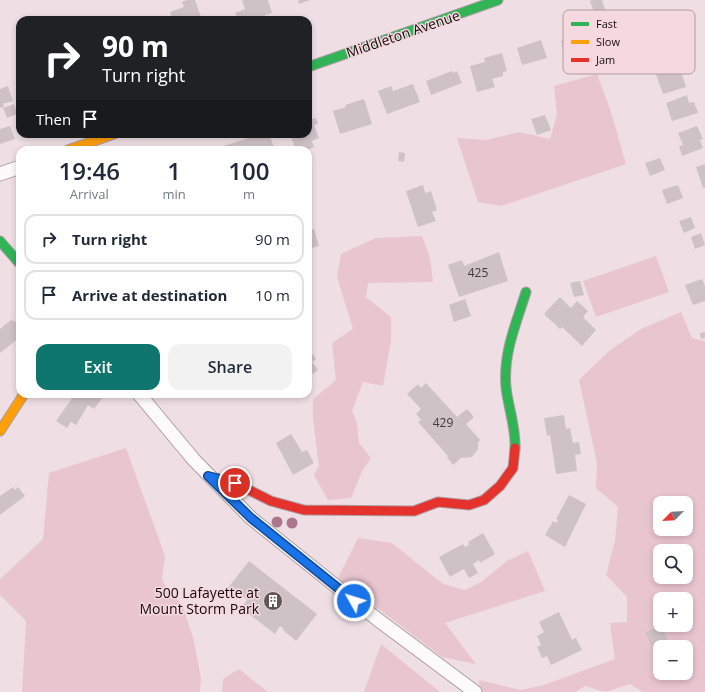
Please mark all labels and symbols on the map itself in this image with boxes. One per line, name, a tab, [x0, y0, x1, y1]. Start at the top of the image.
street label: Middleton Avenue	[343, 5, 462, 62]
legend	[563, 10, 695, 74]
text: Fast	[596, 16, 617, 31]
text: Slow	[596, 34, 620, 49]
text: Jam	[595, 52, 615, 67]
house number: 425	[468, 264, 488, 281]
house number: 429	[433, 414, 453, 431]
pin	[218, 466, 252, 500]
north arrow	[653, 496, 693, 536]
position arrow	[333, 580, 375, 622]
place label: 500 Lafayette at Mount Storm Park	[140, 583, 260, 618]
building icon: 500 Lafayette at Mount Storm Park	[262, 590, 284, 612]

